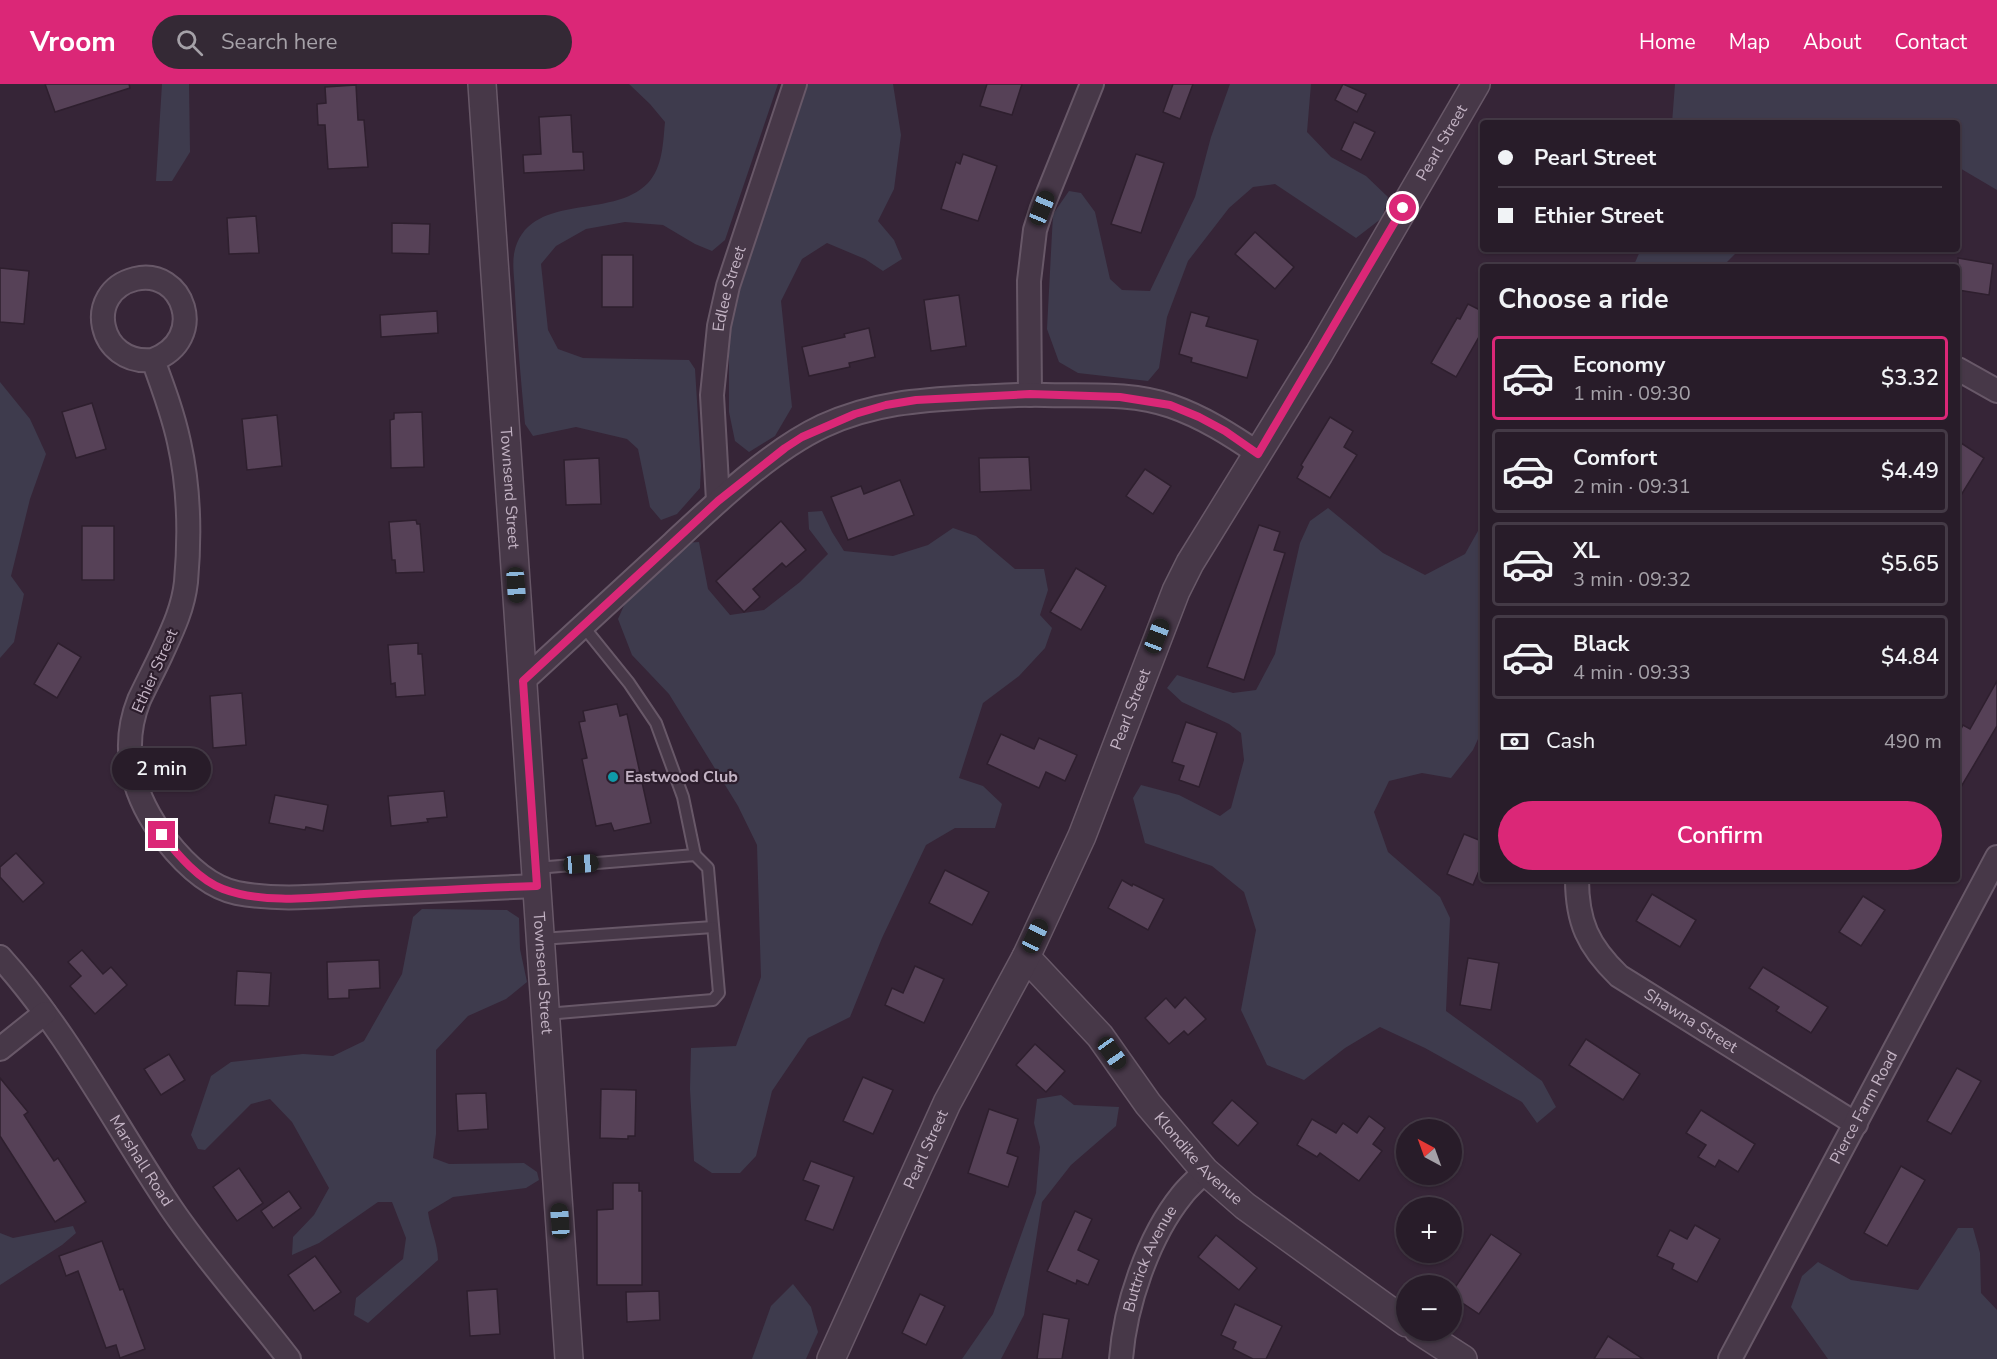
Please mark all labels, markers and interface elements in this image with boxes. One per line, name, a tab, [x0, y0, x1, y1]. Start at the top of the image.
search box	[152, 15, 572, 69]
text: Vroom	[30, 23, 116, 61]
icon: search	[173, 26, 206, 59]
text: Search here	[221, 27, 338, 57]
text: Home	[1639, 28, 1696, 56]
text: Map	[1729, 28, 1770, 56]
text: About	[1803, 28, 1861, 56]
text: Contact	[1894, 28, 1967, 56]
street label: Pearl Street	[1411, 100, 1473, 185]
text: Pearl Street	[1534, 143, 1656, 173]
car	[1027, 188, 1057, 228]
route start	[1389, 194, 1416, 221]
text: Ethier Street	[1534, 201, 1663, 231]
street label: Edlee Street	[707, 243, 752, 333]
text: Choose a ride	[1498, 281, 1669, 318]
text: Economy	[1573, 350, 1665, 380]
icon: car	[1501, 351, 1555, 405]
text: $3.32	[1881, 363, 1939, 393]
text: 1 min · 09:30	[1573, 380, 1691, 407]
street label: Townsend Street	[494, 426, 525, 550]
text: Comfort	[1573, 443, 1657, 473]
icon: car	[1501, 444, 1555, 498]
text: $4.49	[1881, 456, 1939, 486]
text: 2 min · 09:31	[1573, 473, 1691, 500]
text: XL	[1573, 536, 1600, 566]
icon: car	[1501, 537, 1555, 591]
text: $5.65	[1881, 549, 1939, 579]
car	[506, 566, 526, 604]
text: 3 min · 09:32	[1573, 566, 1691, 593]
car	[1142, 616, 1172, 656]
street label: Ethier Street	[127, 625, 183, 716]
text: Black	[1573, 629, 1629, 659]
icon: car	[1501, 630, 1555, 684]
text: $4.84	[1881, 642, 1939, 672]
text: 4 min · 09:33	[1573, 659, 1691, 686]
street label: Pearl Street	[1105, 665, 1156, 753]
icon: cash	[1498, 725, 1531, 758]
text: Cash	[1546, 726, 1595, 756]
text: 490 m	[1884, 728, 1942, 755]
callout: 2 min	[112, 748, 212, 790]
text: 2 min	[136, 755, 187, 782]
place label: Eastwood Club	[625, 766, 738, 788]
marker: Eastwood Club	[606, 770, 620, 784]
button: Confirm	[1498, 801, 1942, 870]
route end	[148, 821, 175, 848]
car	[562, 853, 600, 875]
street label: Townsend Street	[528, 911, 558, 1035]
car	[1019, 916, 1051, 956]
street label: Shawna Street	[1640, 983, 1742, 1058]
car	[1094, 1033, 1130, 1073]
street label: Pierce Farm Road	[1825, 1047, 1903, 1168]
street label: Pearl Street	[898, 1106, 954, 1193]
street label: Klondike Avenue	[1149, 1108, 1248, 1210]
street label: Marshall Road	[104, 1111, 178, 1211]
north arrow	[1396, 1119, 1462, 1185]
map controls	[1396, 1119, 1462, 1341]
button: +	[1396, 1197, 1462, 1263]
street label: Buttrick Avenue	[1118, 1201, 1182, 1315]
car	[550, 1202, 570, 1240]
button: −	[1396, 1275, 1462, 1341]

